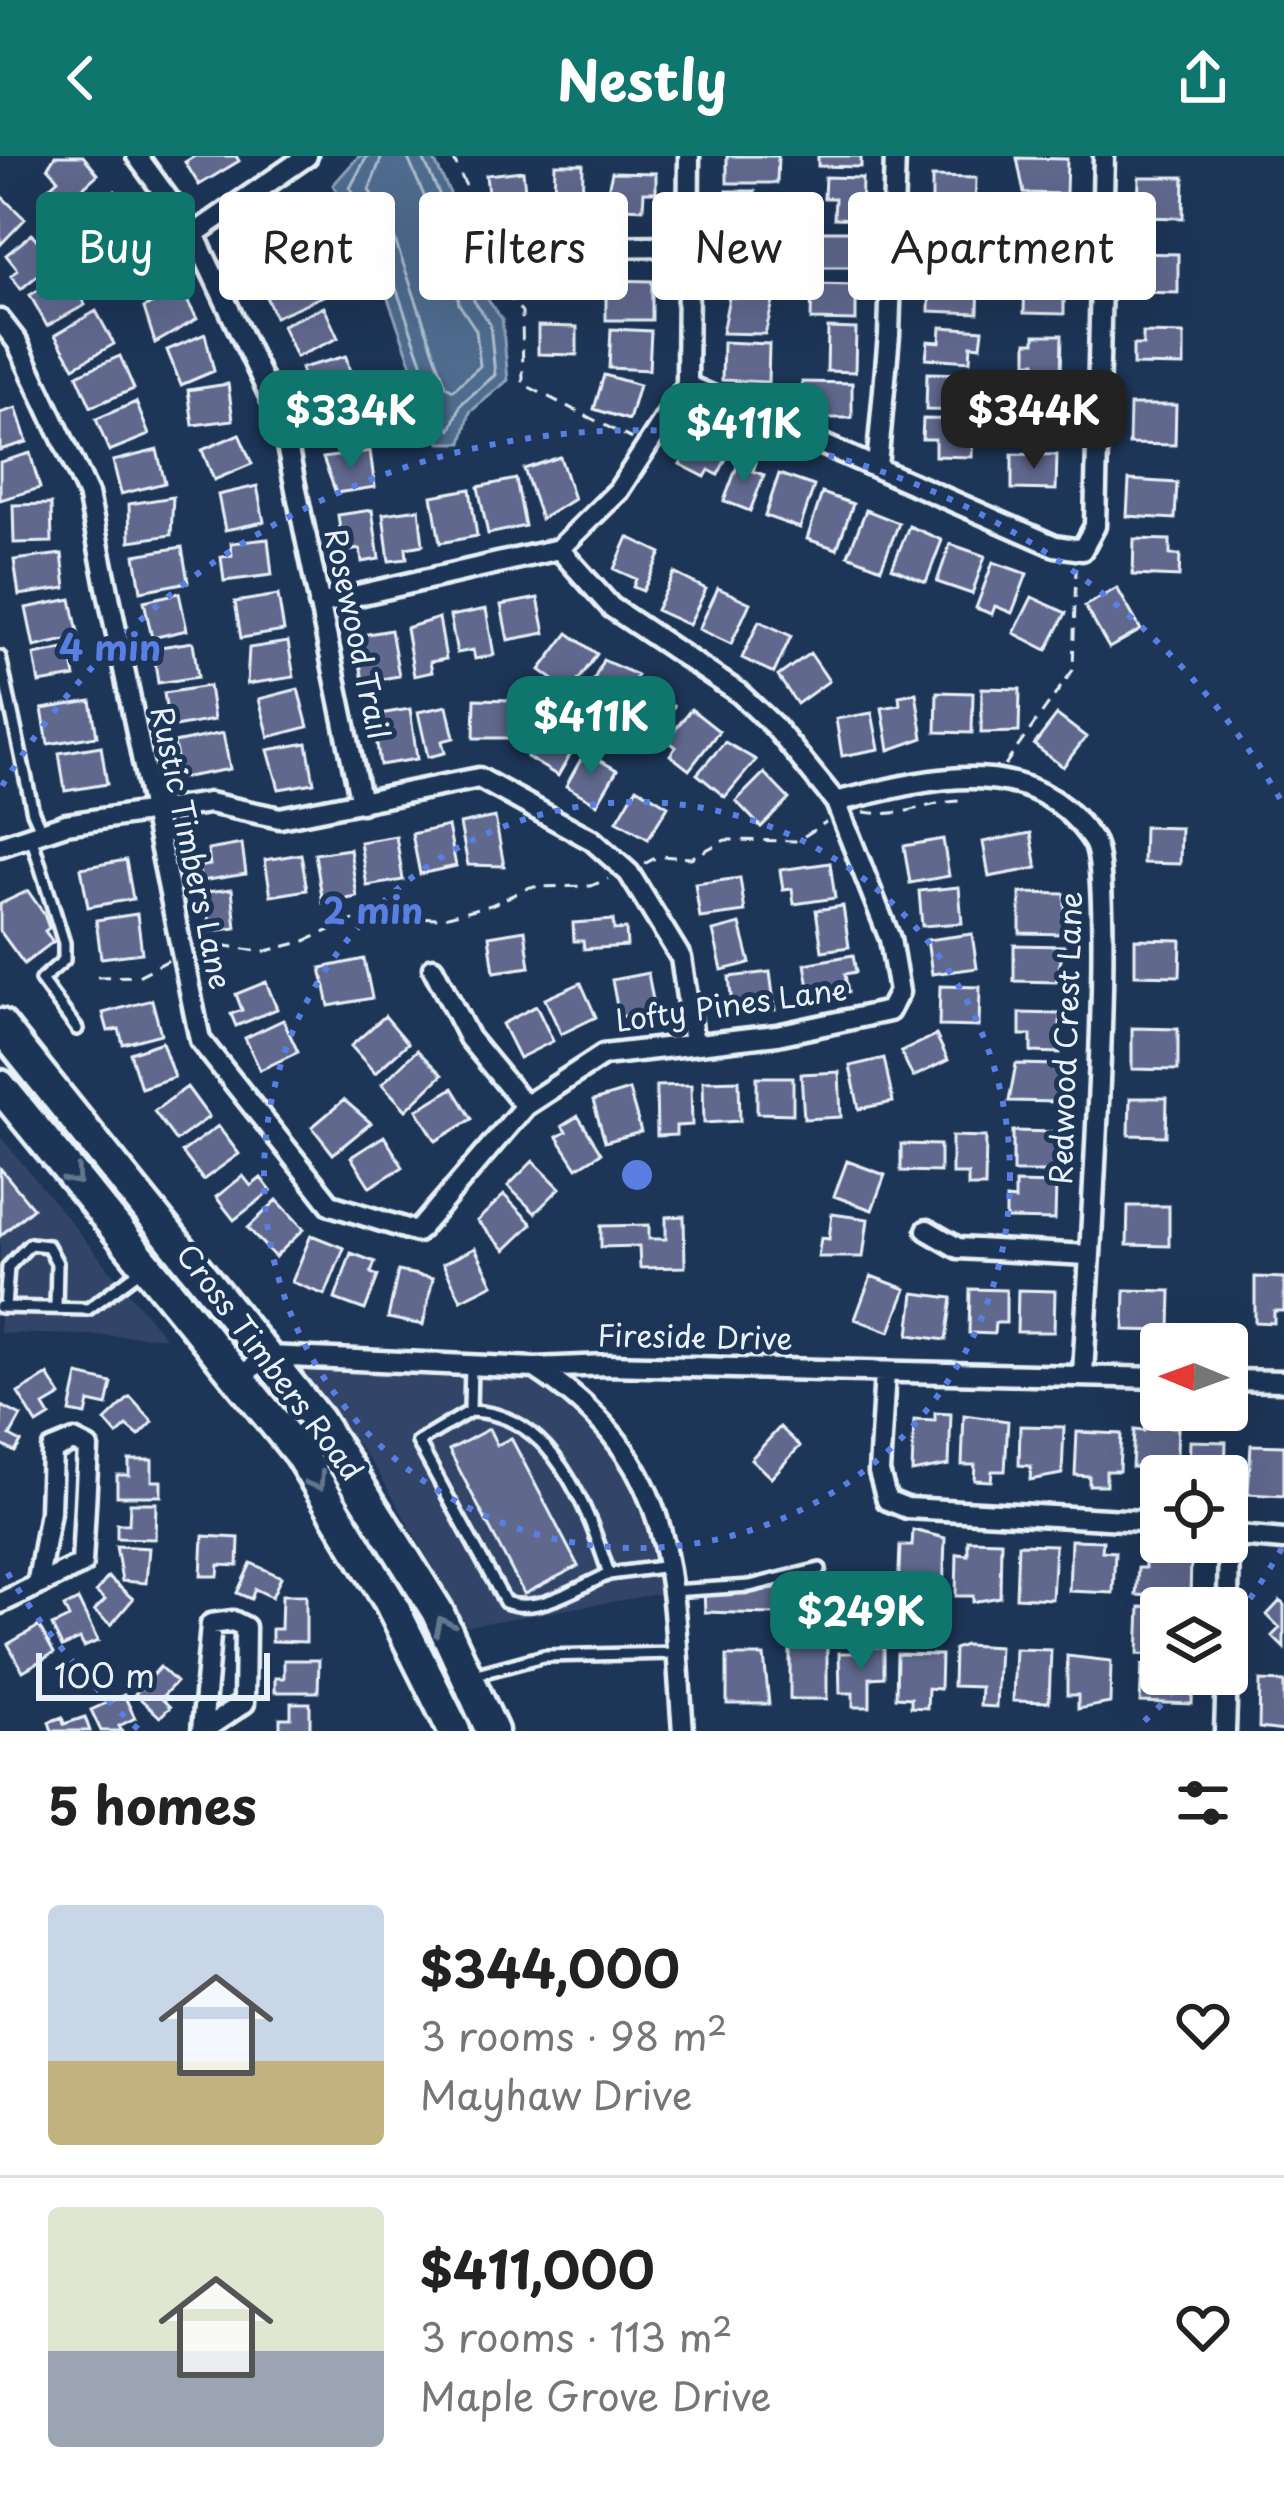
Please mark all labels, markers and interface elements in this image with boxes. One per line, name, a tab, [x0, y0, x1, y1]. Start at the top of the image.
text: Nestly	[557, 38, 727, 119]
icon: back	[48, 45, 114, 111]
icon: share	[1170, 45, 1236, 111]
chip: Buy	[36, 192, 195, 300]
chip: Rent	[219, 192, 395, 300]
chip: Filters	[419, 192, 628, 300]
chip: New	[652, 192, 824, 300]
chip: Apartment	[848, 192, 1156, 300]
pin: $334K	[267, 370, 435, 472]
pin: $344K	[950, 370, 1118, 472]
text: $334K	[286, 379, 416, 438]
text: $344K	[968, 379, 1100, 438]
pin: $411K	[660, 383, 828, 485]
text: $411K	[686, 392, 802, 451]
street label: Rosewood Trail	[314, 524, 403, 743]
text: 4 min	[59, 619, 161, 673]
pin: $411K	[507, 676, 675, 778]
text: $411K	[533, 685, 649, 744]
street label: Rustic Timbers Lane	[140, 702, 244, 993]
text: 2 min	[323, 882, 423, 936]
street label: Redwood Crest Lane	[1037, 890, 1092, 1185]
street label: Lofty Pines Lane	[612, 965, 849, 1042]
centre of rings	[616, 1154, 658, 1196]
one-way arrow	[60, 1163, 82, 1185]
street label: Cross Timbers Road	[167, 1233, 375, 1490]
street label: Fireside Drive	[597, 1311, 793, 1360]
north arrow	[1140, 1323, 1248, 1431]
map controls	[1140, 1323, 1248, 1695]
button: locate	[1140, 1455, 1248, 1563]
one-way arrow	[303, 1468, 325, 1490]
pin: $249K	[777, 1571, 945, 1673]
text: $249K	[797, 1580, 925, 1639]
button: layers	[1140, 1587, 1248, 1695]
one-way arrow	[434, 1616, 457, 1637]
scale bar	[36, 1647, 270, 1700]
text: 100 m	[54, 1649, 155, 1699]
text: 5 homes	[48, 1765, 257, 1842]
icon: filters	[1170, 1770, 1236, 1836]
text: $344,000	[420, 1928, 680, 2005]
icon: home	[144, 1953, 288, 2097]
icon: heart	[1170, 1992, 1236, 2058]
text: 3 rooms · 98 m²	[420, 2005, 727, 2064]
text: Mayhaw Drive	[420, 2064, 693, 2123]
text: $411,000	[420, 2229, 655, 2306]
icon: home	[144, 2255, 288, 2399]
icon: heart	[1170, 2294, 1236, 2360]
text: 3 rooms · 113 m²	[420, 2306, 733, 2365]
text: Maple Grove Drive	[420, 2365, 772, 2424]

